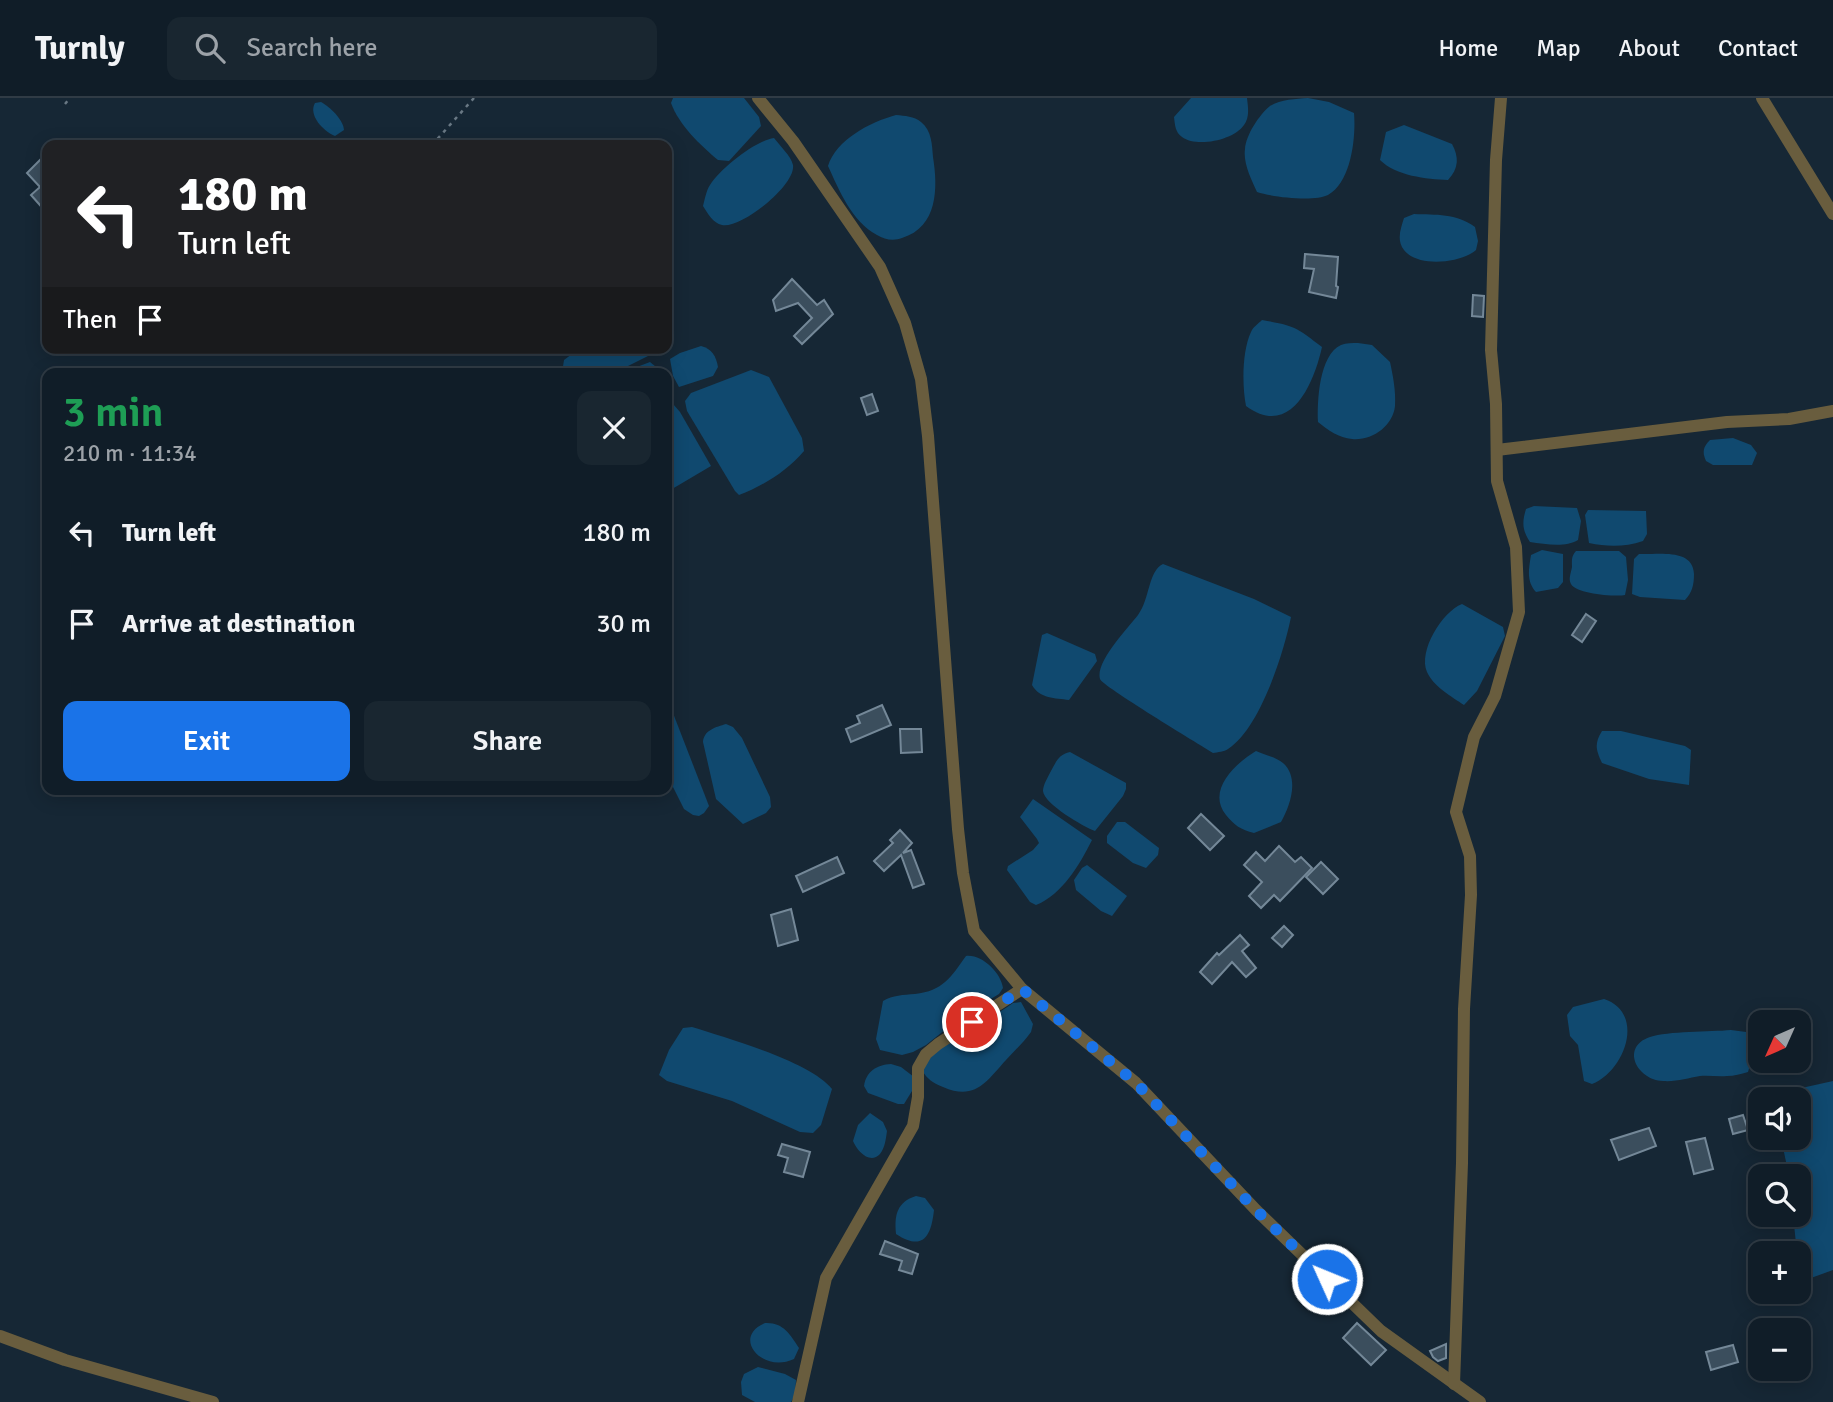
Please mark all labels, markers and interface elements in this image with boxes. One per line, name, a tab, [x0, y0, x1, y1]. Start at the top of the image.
search box	[167, 17, 657, 80]
text: Turnly	[35, 28, 125, 69]
icon: search	[191, 29, 229, 67]
text: Search here	[247, 32, 378, 64]
text: Home	[1438, 33, 1498, 63]
text: Map	[1536, 33, 1581, 63]
text: About	[1619, 33, 1680, 63]
text: Contact	[1718, 33, 1798, 63]
text: 180 m	[178, 164, 308, 224]
icon: left	[63, 168, 154, 259]
text: Turn left	[178, 224, 291, 263]
icon: arrive	[131, 301, 169, 339]
text: Then	[63, 304, 117, 336]
text: 3 min	[63, 387, 164, 438]
button: close	[577, 391, 651, 465]
text: 210 m · 11:34	[63, 439, 197, 468]
icon: left	[63, 514, 101, 552]
text: Turn left	[122, 517, 216, 549]
text: 180 m	[582, 517, 651, 549]
icon: arrive	[63, 605, 101, 643]
text: Arrive at destination	[122, 608, 355, 640]
text: 30 m	[596, 608, 651, 640]
button: Exit	[63, 701, 350, 781]
button: Share	[364, 701, 651, 781]
pin	[942, 992, 1002, 1052]
icon: arrive	[953, 1003, 991, 1041]
north arrow	[1748, 1010, 1811, 1073]
map controls	[1748, 1010, 1811, 1381]
button: sound	[1748, 1087, 1811, 1150]
button: search	[1748, 1164, 1811, 1227]
button: +	[1748, 1241, 1811, 1304]
position arrow	[1290, 1242, 1364, 1316]
button: −	[1748, 1318, 1811, 1381]

